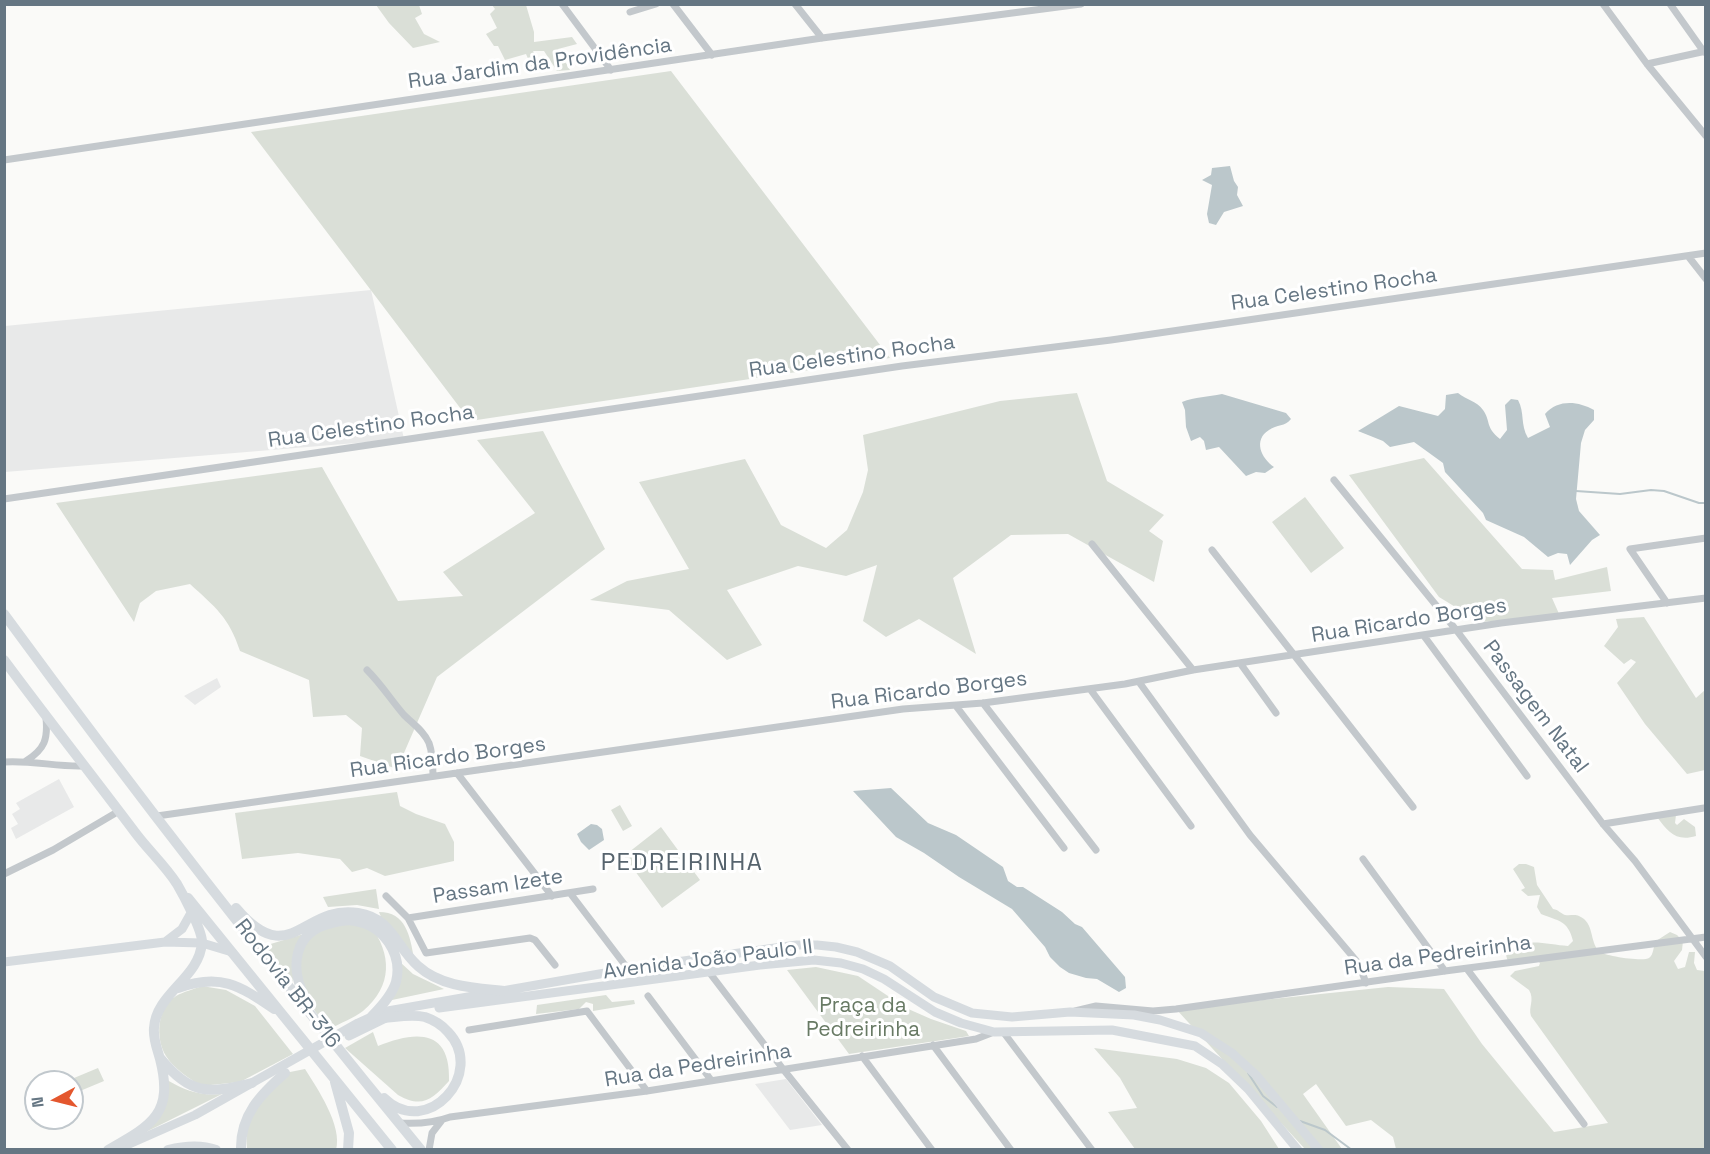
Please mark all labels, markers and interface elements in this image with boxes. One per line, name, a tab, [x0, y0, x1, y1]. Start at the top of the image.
street label: Rua Jardim da Providência	[407, 33, 673, 95]
street label: Rua Celestino Rocha	[1229, 263, 1439, 317]
street label: Rua Celestino Rocha	[747, 330, 957, 384]
street label: Rua Celestino Rocha	[266, 400, 476, 454]
street label: Rua Ricardo Borges	[1310, 593, 1508, 649]
street label: Passagem Natal	[1477, 636, 1593, 778]
street label: Rua Ricardo Borges	[829, 666, 1029, 716]
street label: Rua Ricardo Borges	[348, 732, 548, 784]
district label: PEDREIRINHA	[601, 849, 763, 877]
street label: Passam Izete	[431, 864, 565, 910]
street label: Rodovia BR-316	[229, 914, 345, 1054]
street label: Rua da Pedreirinha	[1343, 930, 1533, 982]
street label: Avenida João Paulo II	[602, 935, 814, 985]
park label: Praça da Pedreirinha	[806, 993, 920, 1043]
street label: Rua da Pedreirinha	[603, 1039, 793, 1093]
north arrow	[24, 1070, 84, 1130]
text: N	[27, 1095, 49, 1109]

